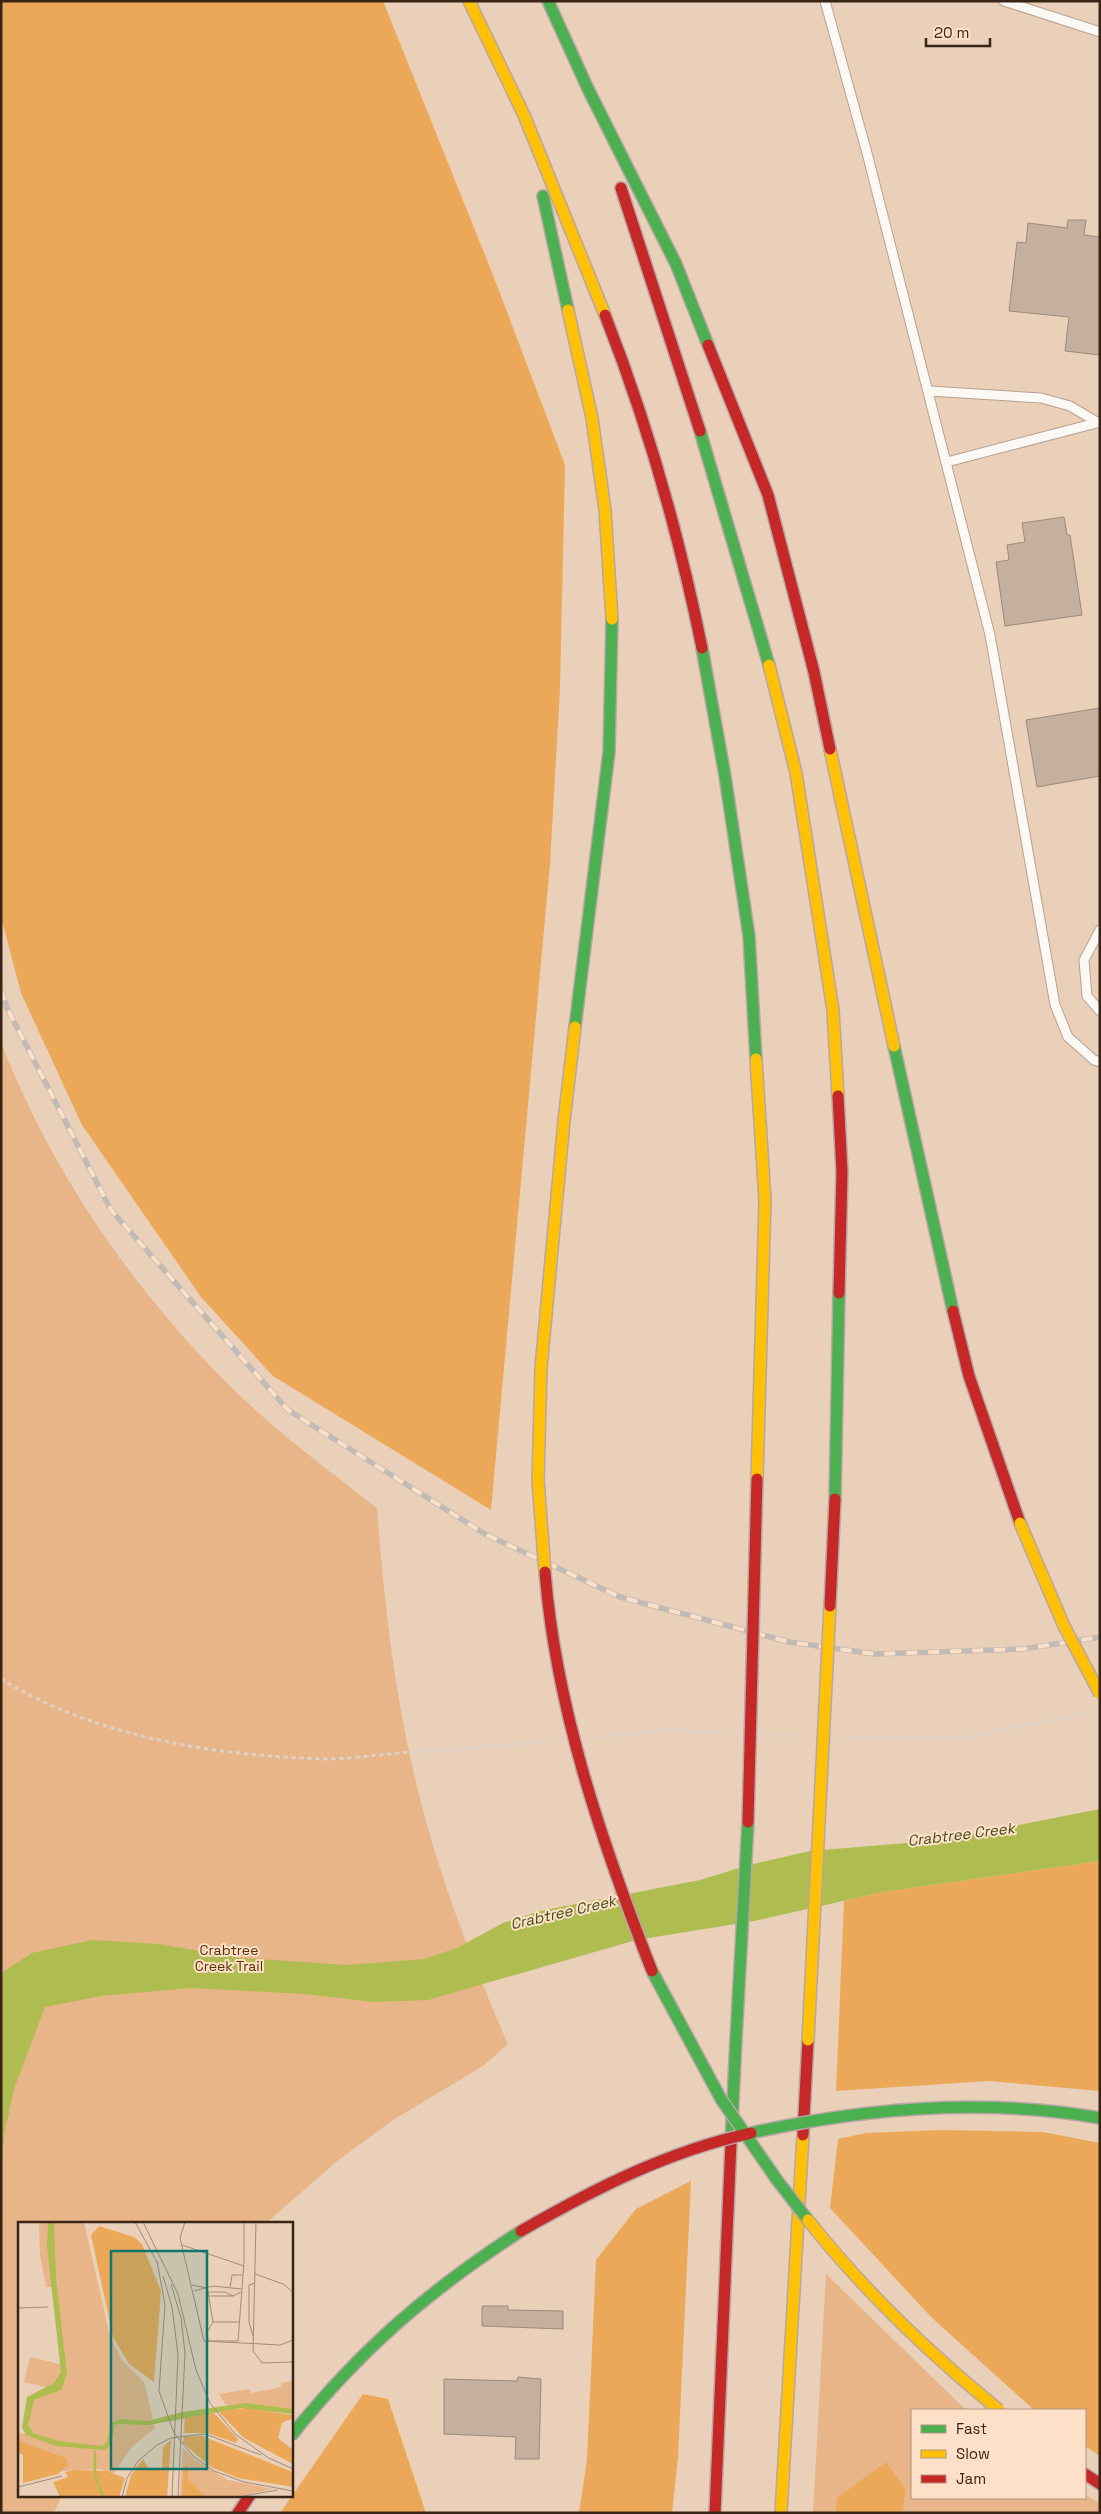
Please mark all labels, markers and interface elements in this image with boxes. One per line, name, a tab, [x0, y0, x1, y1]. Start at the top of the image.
scale bar	[926, 15, 990, 47]
text: 20 m	[934, 23, 969, 42]
water label: Crabtree Creek	[906, 1818, 1018, 1850]
water label: Crabtree Creek	[508, 1890, 620, 1933]
park label: Crabtree Creek Trail	[195, 1941, 263, 1975]
inset map	[18, 2222, 292, 2496]
legend	[911, 2409, 1086, 2499]
text: Fast	[956, 2419, 987, 2438]
text: Slow	[956, 2444, 990, 2463]
text: Jam	[956, 2469, 986, 2488]

